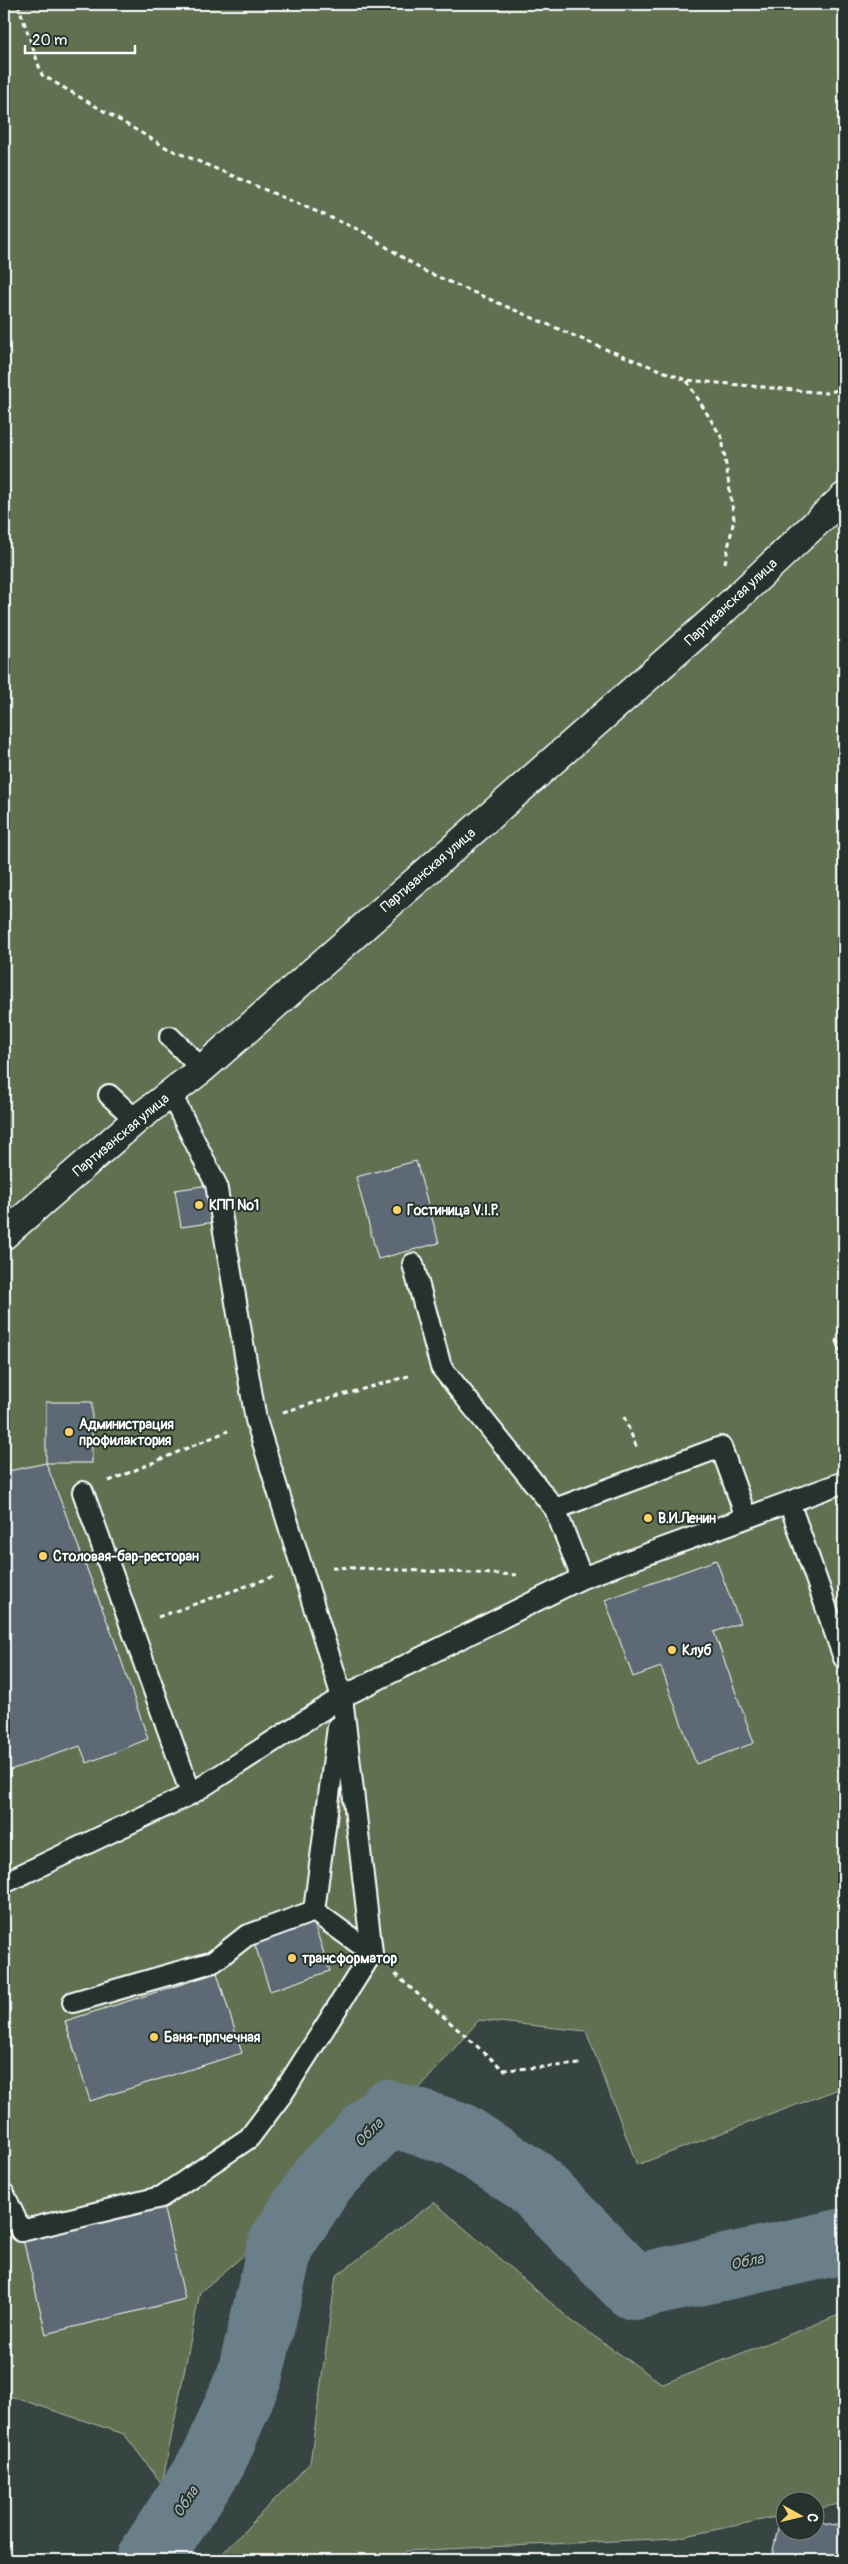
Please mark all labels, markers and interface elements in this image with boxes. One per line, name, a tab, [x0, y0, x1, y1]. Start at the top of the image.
scale bar	[25, 22, 135, 54]
text: 20 m	[32, 31, 67, 50]
street label: Партизанская улица	[681, 555, 781, 649]
street label: Партизанская улица	[377, 824, 479, 916]
street label: Партизанская улица	[69, 1090, 173, 1180]
place label: КПП №1	[209, 1197, 259, 1214]
marker: КПП №1	[193, 1199, 205, 1211]
place label: Гостиница V.I.P.	[407, 1202, 499, 1219]
marker: Гостиница V.I.P.	[391, 1204, 403, 1216]
place label: Администрация профилактория	[79, 1416, 174, 1449]
marker: Администрация профилактория	[63, 1426, 75, 1438]
place label: В.И.Ленин	[658, 1510, 716, 1527]
marker: В.И.Ленин	[642, 1512, 654, 1524]
place label: Столовая-бар-ресторан	[53, 1548, 199, 1565]
marker: Столовая-бар-ресторан	[37, 1550, 49, 1562]
place label: Клуб	[682, 1642, 711, 1659]
marker: Клуб	[666, 1644, 678, 1656]
place label: трансформатор	[302, 1950, 398, 1967]
marker: трансформатор	[286, 1952, 298, 1964]
place label: Баня-прпчечная	[164, 2029, 261, 2046]
marker: Баня-прпчечная	[148, 2031, 160, 2043]
water label: Обла	[351, 2114, 388, 2151]
water label: Обла	[729, 2249, 766, 2275]
water label: Обла	[169, 2482, 204, 2521]
north arrow	[776, 2492, 826, 2542]
text: С	[803, 2512, 821, 2524]

